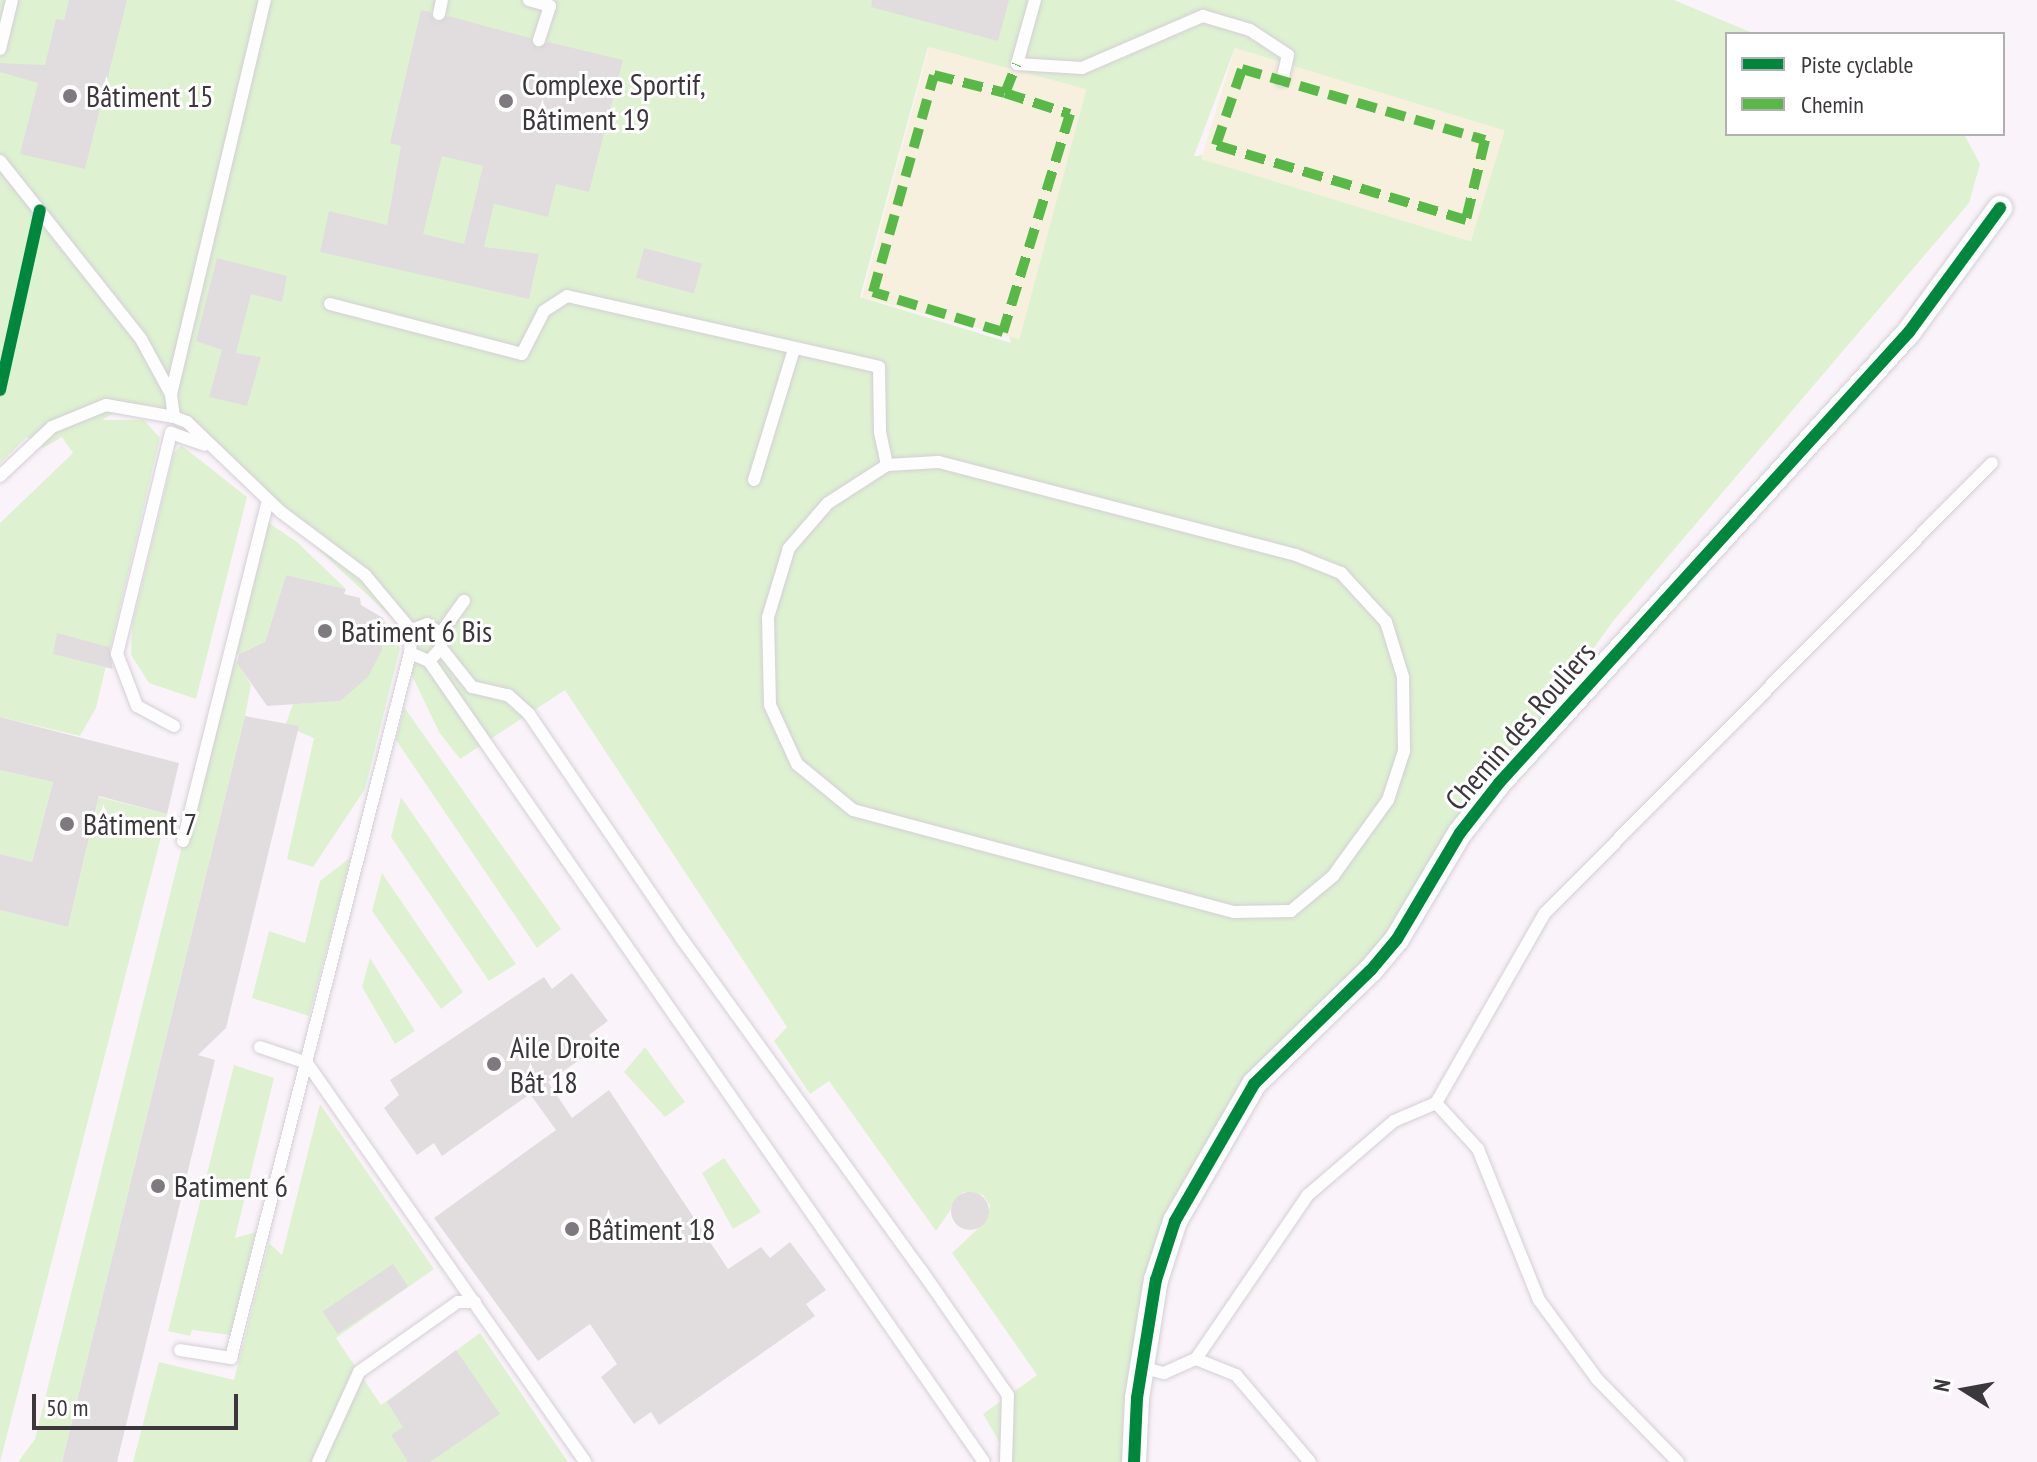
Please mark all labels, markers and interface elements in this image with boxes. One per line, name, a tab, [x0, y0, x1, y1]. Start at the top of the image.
legend	[1725, 32, 2005, 136]
text: Piste cyclable	[1801, 49, 1914, 80]
place label: Complexe Sportif, Bâtiment 19	[522, 66, 706, 136]
place label: Bâtiment 15	[86, 78, 214, 114]
marker: Bâtiment 15	[61, 87, 79, 105]
text: Chemin	[1801, 89, 1864, 120]
marker: Complexe Sportif, Bâtiment 19	[497, 92, 515, 110]
place label: Batiment 6 Bis	[341, 613, 492, 649]
marker: Batiment 6 Bis	[316, 622, 334, 640]
street label: Chemin des Rouliers	[1437, 635, 1603, 817]
place label: Bâtiment 7	[83, 806, 197, 842]
marker: Bâtiment 7	[58, 815, 76, 833]
place label: Aile Droite Bât 18	[510, 1029, 620, 1100]
marker: Aile Droite Bât 18	[485, 1055, 503, 1073]
place label: Batiment 6	[174, 1168, 288, 1204]
marker: Batiment 6	[149, 1177, 167, 1195]
place label: Bâtiment 18	[588, 1211, 716, 1247]
marker: Bâtiment 18	[563, 1220, 581, 1238]
north arrow	[1925, 1350, 2005, 1430]
text: N	[1927, 1377, 1956, 1394]
scale bar	[36, 1378, 242, 1428]
text: 50 m	[46, 1392, 88, 1423]

